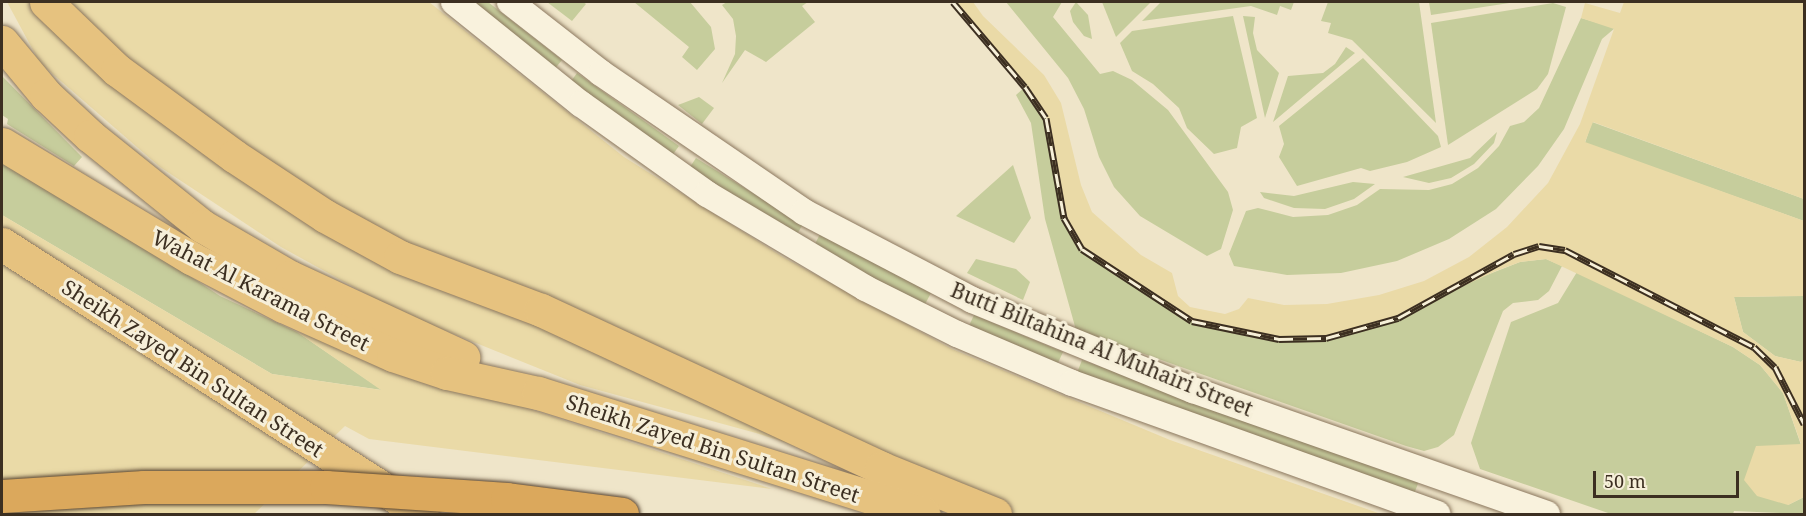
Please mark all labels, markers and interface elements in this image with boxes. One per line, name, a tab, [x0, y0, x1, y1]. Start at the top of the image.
street label: Wahat Al Karama Street	[148, 224, 374, 356]
street label: Sheikh Zayed Bin Sultan Street	[58, 274, 328, 462]
street label: Butti Biltahina Al Muhairi Street	[947, 277, 1257, 421]
street label: Sheikh Zayed Bin Sultan Street	[563, 389, 863, 507]
scale bar	[1596, 459, 1742, 497]
text: 50 m	[1604, 469, 1646, 493]

